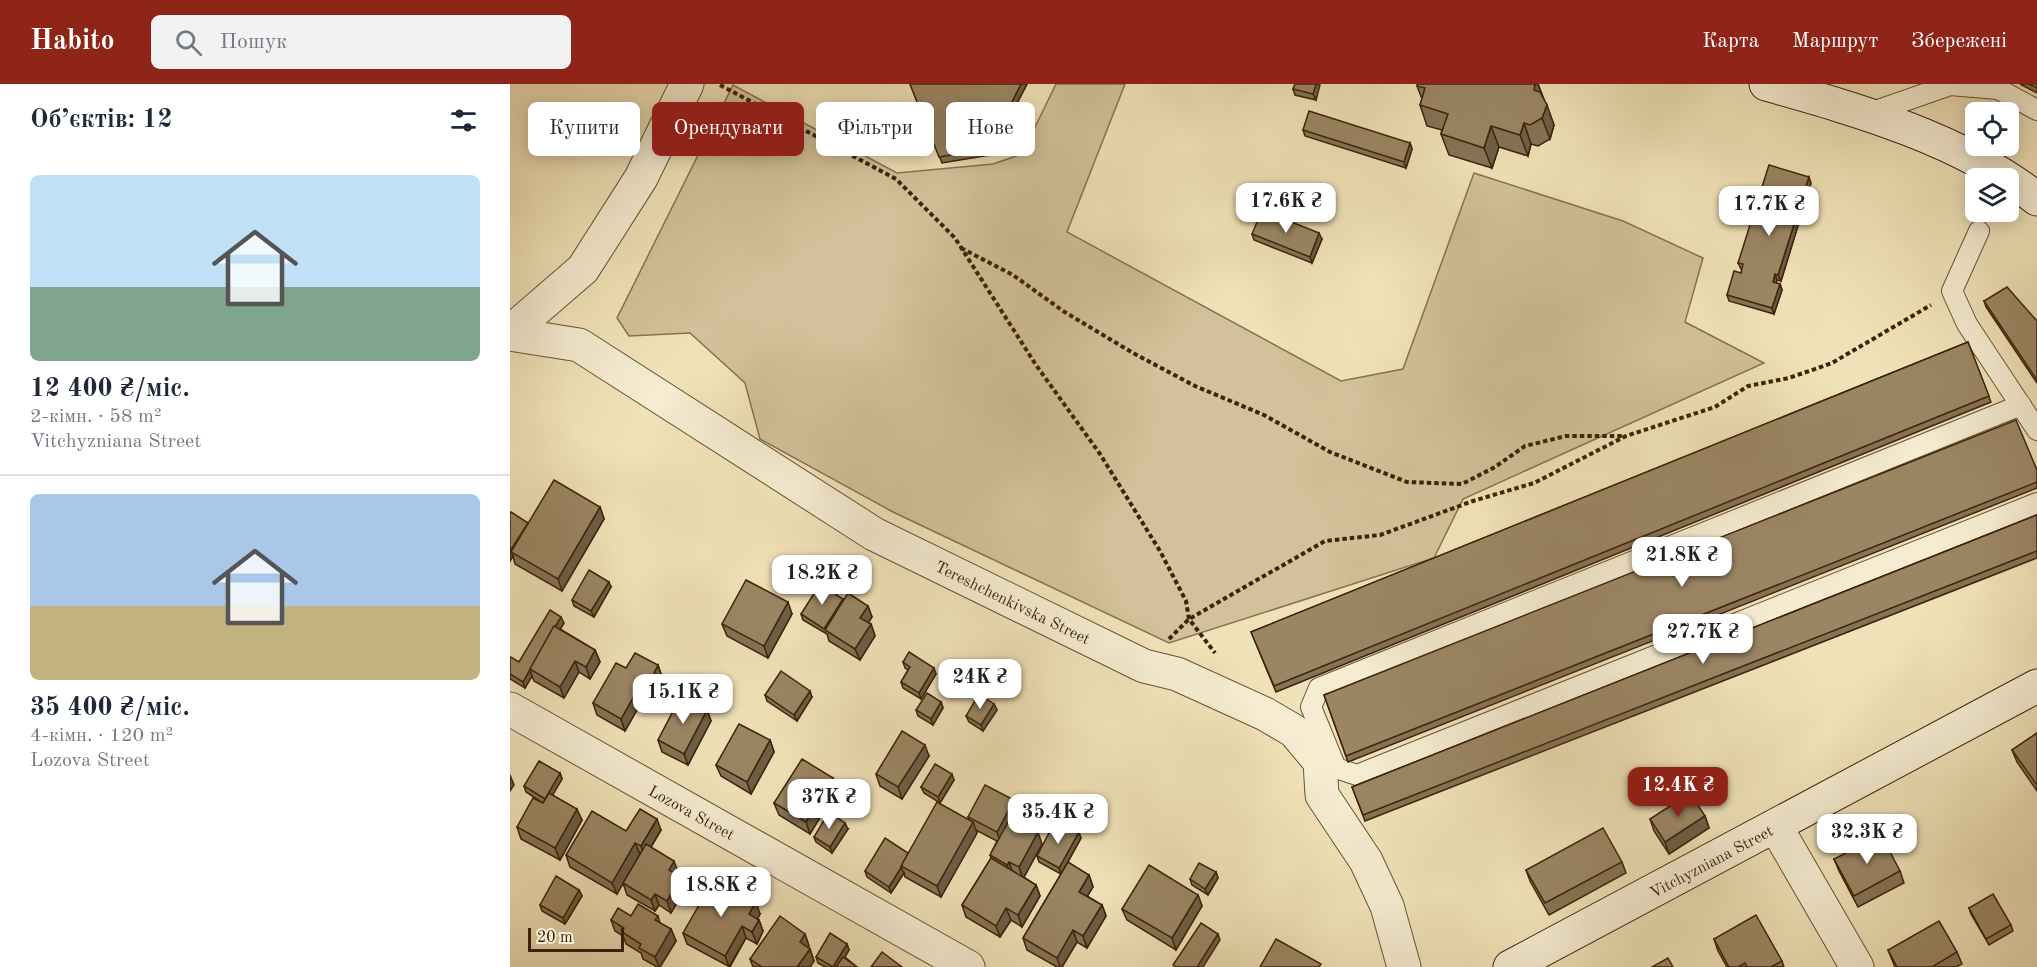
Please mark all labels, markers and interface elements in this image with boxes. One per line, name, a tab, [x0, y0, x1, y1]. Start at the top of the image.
search box	[151, 15, 571, 69]
icon: search	[172, 26, 205, 59]
text: Habito	[30, 28, 115, 56]
text: Пошук	[220, 31, 287, 53]
text: Карта	[1702, 31, 1759, 52]
text: Маршрут	[1792, 31, 1878, 52]
text: Збережені	[1911, 31, 2007, 52]
chip: Купити	[528, 102, 640, 156]
chip: Орендувати	[652, 102, 804, 156]
chip: Фільтри	[816, 102, 934, 156]
chip: Нове	[946, 102, 1035, 156]
map controls	[1965, 102, 2019, 222]
button: locate	[1965, 102, 2019, 156]
icon: filters	[447, 104, 480, 137]
text: Об’єктів: 12	[30, 107, 172, 133]
button: layers	[1965, 168, 2019, 222]
pin: 17.6K ₴	[1231, 183, 1341, 234]
pin: 17.7K ₴	[1714, 186, 1824, 237]
text: 17.6K ₴	[1250, 192, 1322, 212]
text: 17.7K ₴	[1733, 195, 1805, 215]
icon: home	[201, 214, 309, 322]
text: 12 400 ₴/міс.	[30, 376, 190, 402]
text: 2-кімн. · 58 m²	[30, 407, 162, 427]
text: Vitchyzniana Street	[30, 432, 201, 452]
icon: home	[201, 533, 309, 641]
pin: 21.8K ₴	[1627, 537, 1737, 588]
text: 21.8K ₴	[1646, 546, 1718, 566]
pin: 18.2K ₴	[767, 555, 877, 606]
street label: Tereshchenkivska Street	[932, 559, 1092, 648]
text: 18.2K ₴	[786, 564, 858, 584]
pin: 27.7K ₴	[1648, 614, 1758, 665]
text: 27.7K ₴	[1667, 623, 1739, 643]
pin: 24K ₴	[938, 659, 1022, 710]
text: 24K ₴	[952, 668, 1008, 688]
pin: 15.1K ₴	[628, 674, 738, 725]
text: 15.1K ₴	[647, 683, 719, 703]
text: 35 400 ₴/міс.	[30, 695, 190, 721]
text: 4-кімн. · 120 m²	[30, 726, 173, 746]
text: Lozova Street	[30, 751, 150, 771]
pin: 12.4K ₴	[1623, 767, 1733, 818]
text: 12.4K ₴	[1642, 776, 1714, 796]
pin: 37K ₴	[787, 779, 871, 830]
street label: Lozova Street	[645, 784, 737, 844]
text: 37K ₴	[801, 788, 857, 808]
pin: 35.4K ₴	[1003, 794, 1113, 845]
text: 35.4K ₴	[1022, 803, 1094, 823]
pin: 32.3K ₴	[1812, 814, 1922, 865]
street label: Vitchyzniana Street	[1648, 823, 1777, 902]
text: 32.3K ₴	[1831, 823, 1903, 843]
pin: 18.8K ₴	[666, 867, 776, 918]
text: 18.8K ₴	[685, 876, 757, 896]
scale bar	[528, 925, 624, 952]
text: 20 m	[537, 930, 573, 946]

